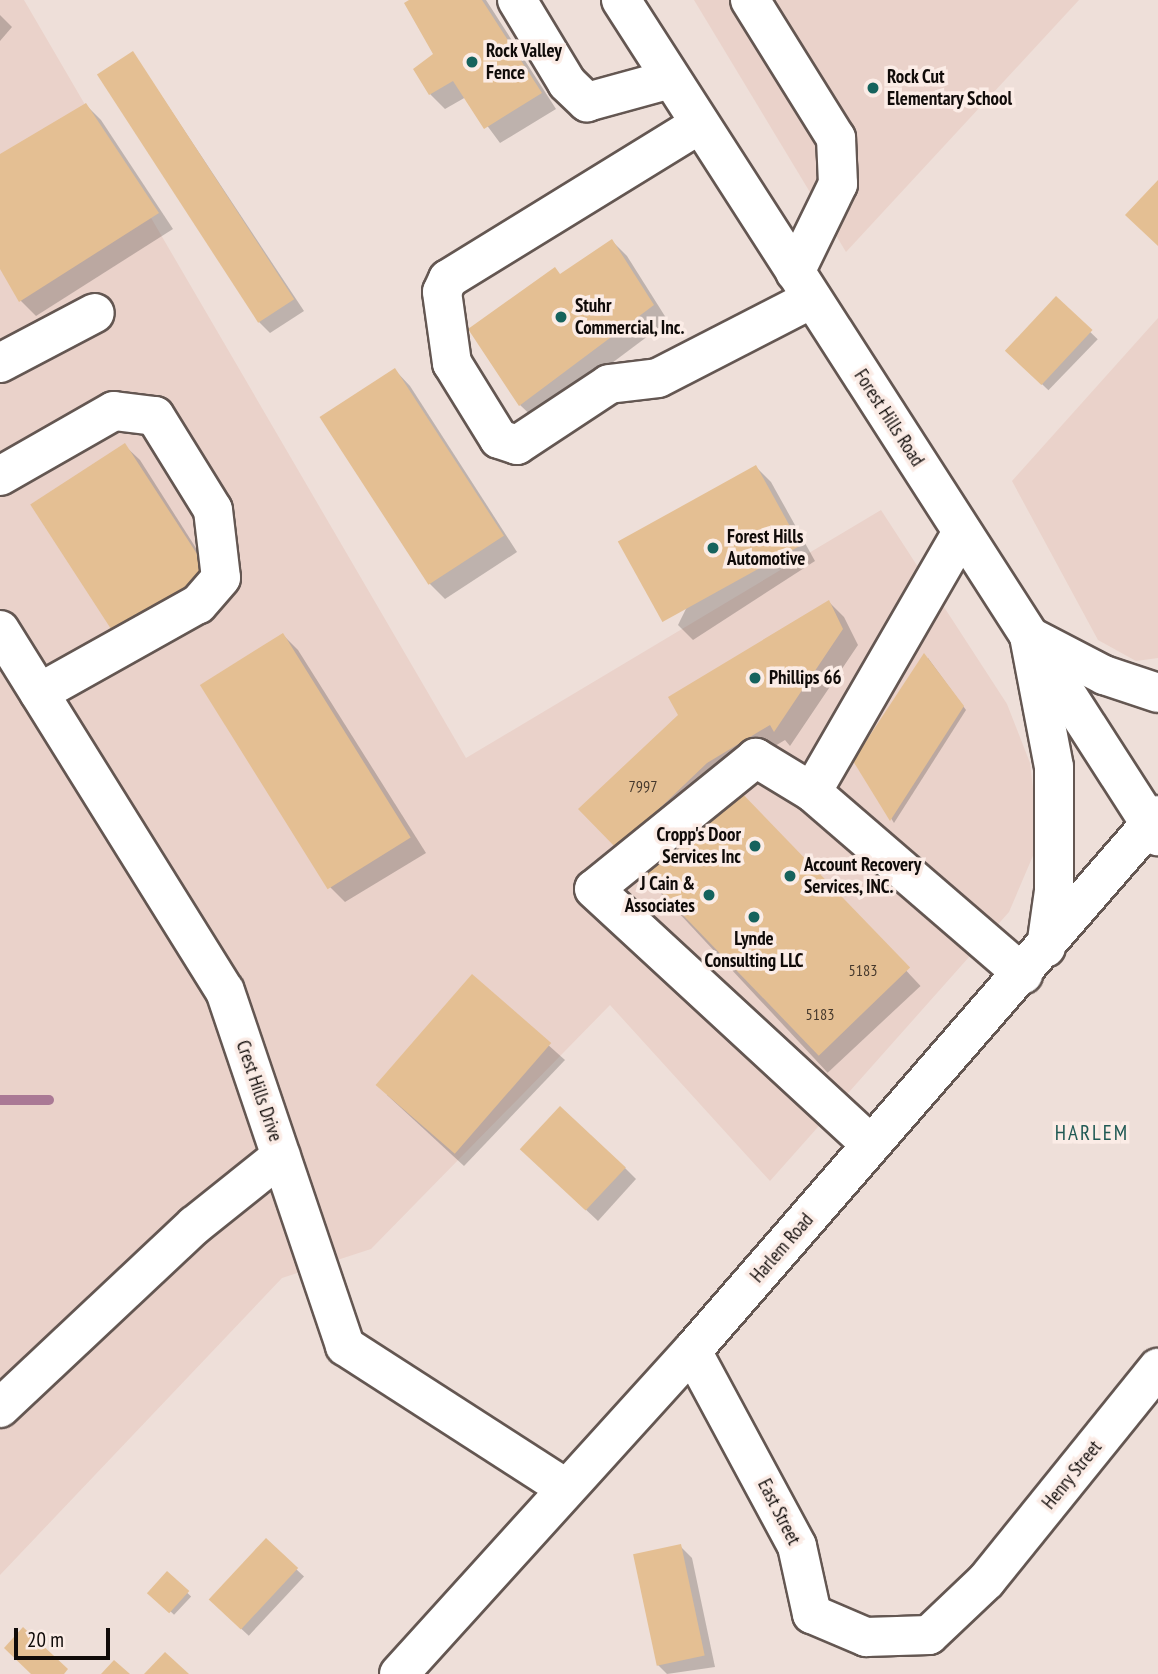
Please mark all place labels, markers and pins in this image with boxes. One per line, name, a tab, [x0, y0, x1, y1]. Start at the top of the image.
place label: Rock Valley Fence	[486, 40, 563, 84]
marker: Rock Valley Fence	[464, 54, 480, 70]
place label: Rock Cut Elementary School	[887, 66, 1013, 110]
marker: Rock Cut Elementary School	[865, 80, 881, 96]
place label: Stuhr Commercial, Inc.	[575, 295, 686, 339]
marker: Stuhr Commercial, Inc.	[553, 309, 569, 325]
place label: Forest Hills Automotive	[727, 526, 805, 570]
marker: Forest Hills Automotive	[705, 540, 721, 556]
place label: Phillips 66	[769, 667, 842, 689]
marker: Phillips 66	[747, 670, 763, 686]
place label: Cropp's Door Services Inc	[657, 824, 741, 868]
marker: Cropp's Door Services Inc	[747, 838, 763, 854]
place label: Account Recovery Services, INC.	[804, 854, 921, 898]
marker: Account Recovery Services, INC.	[782, 868, 798, 884]
place label: J Cain & Associates	[625, 873, 695, 917]
marker: J Cain & Associates	[701, 887, 717, 903]
marker: Lynde Consulting LLC	[746, 909, 762, 925]
place label: Lynde Consulting LLC	[705, 928, 803, 972]

